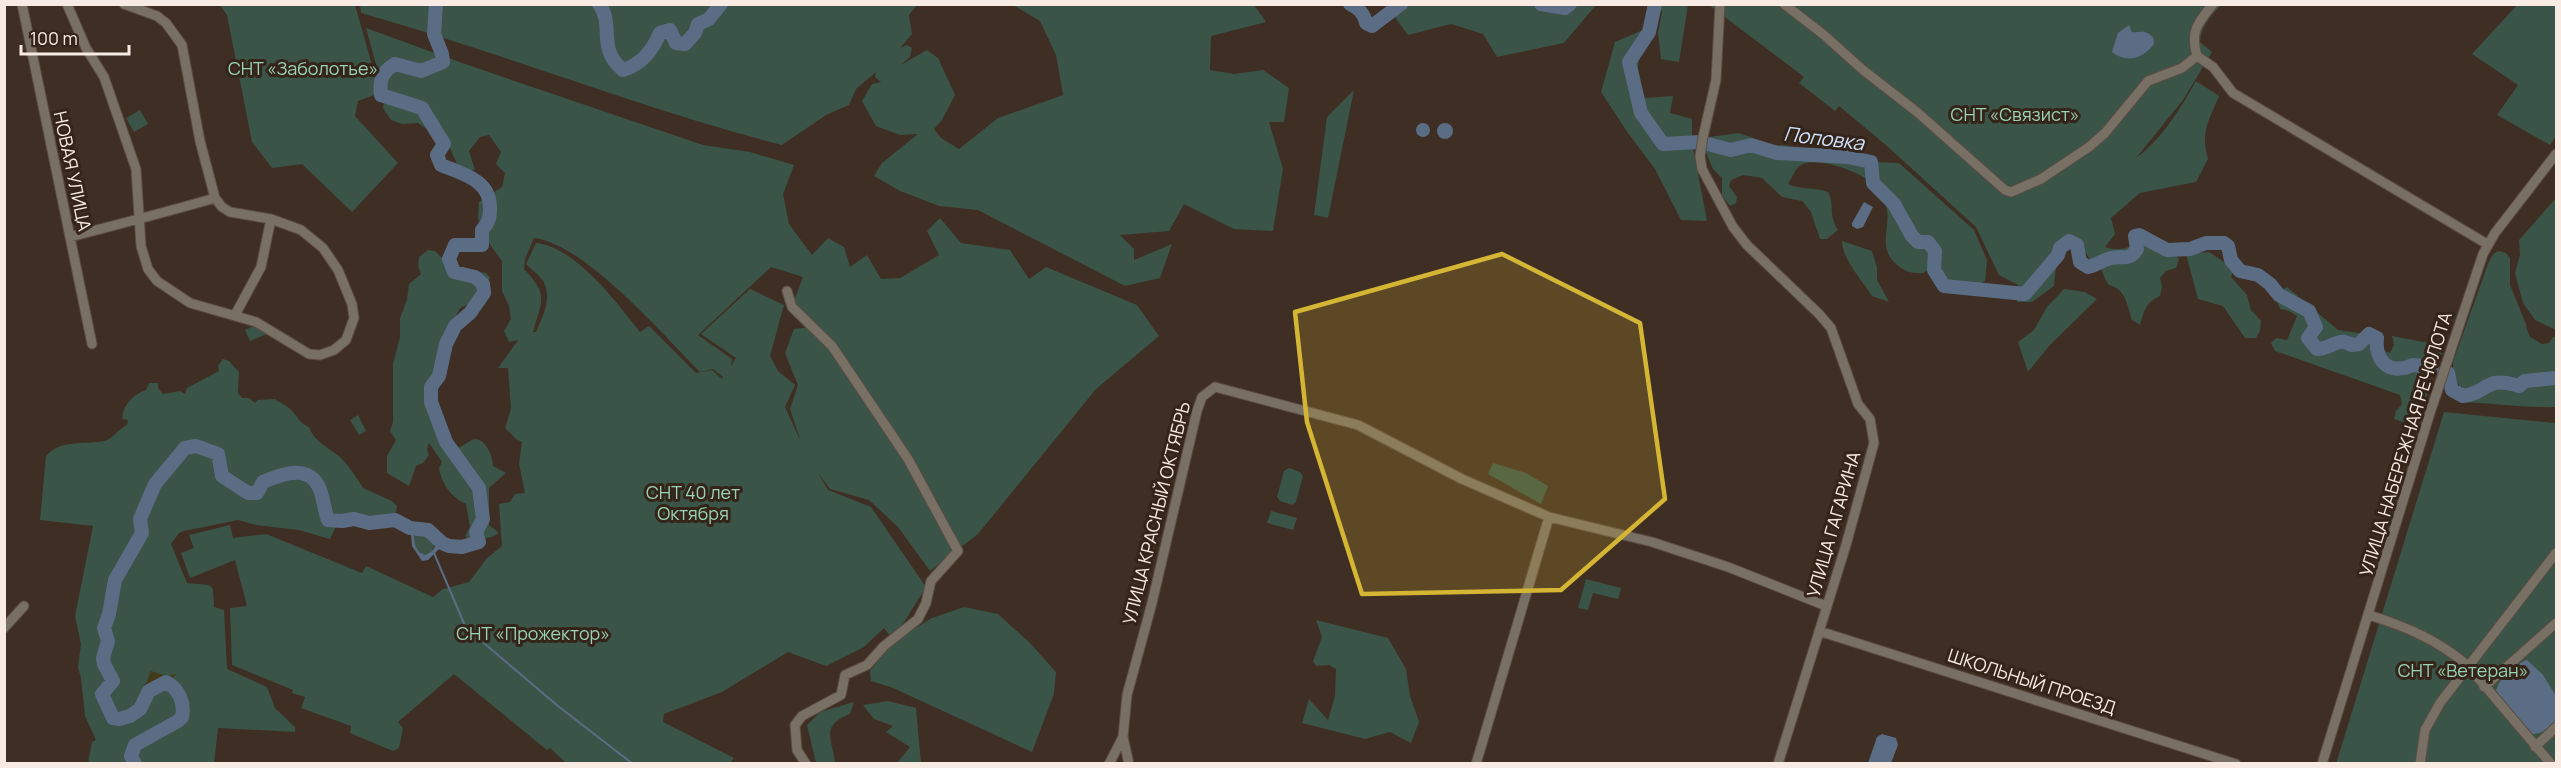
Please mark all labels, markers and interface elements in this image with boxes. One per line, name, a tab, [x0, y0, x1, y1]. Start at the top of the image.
scale bar	[21, 18, 129, 56]
text: 100 m	[30, 26, 78, 50]
park label: СНТ «Заболотье»	[228, 56, 378, 80]
park label: СНТ «Связист»	[1951, 102, 2079, 126]
street label: НОВАЯ УЛИЦА	[49, 109, 98, 234]
water label: Поповка	[1782, 120, 1867, 156]
street label: УЛИЦА НАБЕРЕЖНАЯ РЕЧФЛОТА	[2353, 308, 2457, 579]
street label: УЛИЦА КРАСНЫЙ ОКТЯБРЬ	[1117, 399, 1195, 627]
street label: УЛИЦА ГАГАРИНА	[1801, 448, 1865, 600]
park label: СНТ 40 лет Октября	[646, 480, 740, 525]
park label: СНТ «Прожектор»	[456, 621, 610, 645]
street label: ШКОЛЬНЫЙ ПРОЕЗД	[1945, 643, 2119, 719]
park label: СНТ «Ветеран»	[2398, 658, 2528, 682]

